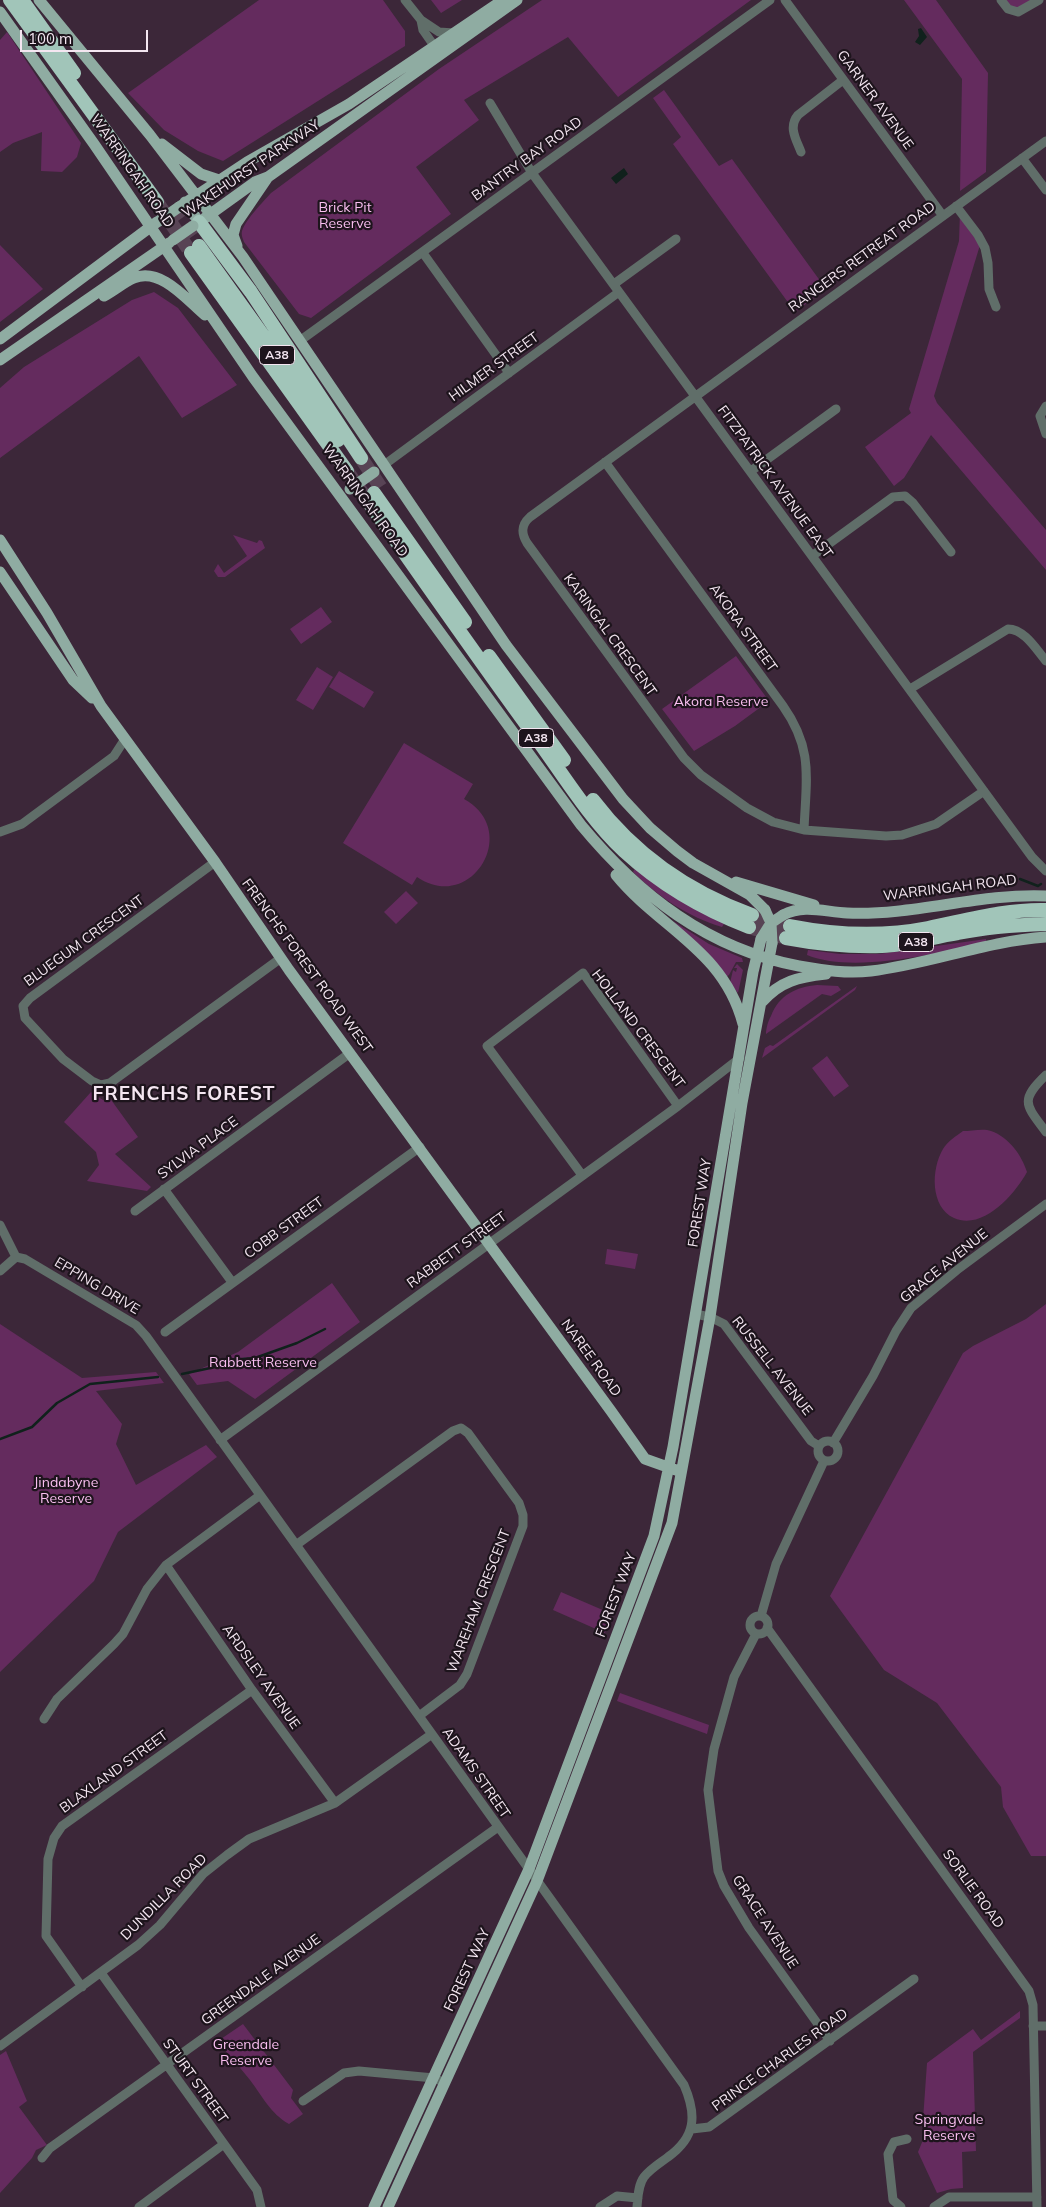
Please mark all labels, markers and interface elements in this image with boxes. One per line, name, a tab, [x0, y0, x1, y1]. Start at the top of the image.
scale bar	[22, 20, 150, 52]
text: 100 m	[28, 29, 72, 48]
street label: GARNER AVENUE	[833, 47, 917, 153]
street label: WARRINGAH ROAD	[87, 111, 177, 231]
street label: BANTRY BAY ROAD	[469, 113, 585, 205]
street label: WAKEHURST PARKWAY	[179, 116, 323, 222]
street label: RANGERS RETREAT ROAD	[785, 198, 939, 316]
park label: Brick Pit Reserve	[318, 200, 372, 232]
street label: HILMER STREET	[446, 329, 542, 405]
road number: A38	[260, 346, 294, 364]
street label: FITZPATRICK AVENUE EAST	[714, 402, 836, 562]
street label: WARRINGAH ROAD	[319, 442, 411, 560]
street label: KARINGAL CRESCENT	[560, 571, 660, 699]
street label: AKORA STREET	[706, 581, 780, 675]
park label: Akora Reserve	[674, 694, 768, 710]
road number: A38	[518, 728, 554, 748]
street label: WARRINGAH ROAD	[882, 871, 1018, 905]
street label: FRENCHS FOREST ROAD WEST	[238, 876, 376, 1056]
street label: BLUEGUM CRESCENT	[21, 892, 147, 990]
road number: A38	[898, 932, 934, 952]
street label: HOLLAND CRESCENT	[588, 966, 688, 1092]
district label: FRENCHS FOREST	[91, 1083, 277, 1105]
street label: SYLVIA PLACE	[155, 1113, 241, 1183]
street label: FOREST WAY	[685, 1157, 715, 1249]
street label: COBB STREET	[241, 1194, 327, 1262]
street label: RABBETT STREET	[404, 1208, 510, 1292]
street label: GRACE AVENUE	[897, 1226, 991, 1306]
street label: EPPING DRIVE	[51, 1254, 143, 1318]
street label: RUSSELL AVENUE	[728, 1313, 816, 1419]
street label: NAREE ROAD	[557, 1316, 625, 1400]
park label: Rabbett Reserve	[209, 1355, 317, 1371]
park label: Jindabyne Reserve	[34, 1475, 98, 1508]
street label: WAREHAM CRESCENT	[444, 1527, 514, 1675]
street label: FOREST WAY	[592, 1550, 640, 1640]
street label: ARDSLEY AVENUE	[219, 1622, 303, 1732]
street label: ADAMS STREET	[439, 1725, 513, 1821]
street label: BLAXLAND STREET	[57, 1727, 171, 1817]
street label: SORLIE ROAD	[939, 1846, 1007, 1932]
street label: DUNDILLA ROAD	[117, 1850, 211, 1944]
street label: GRACE AVENUE	[729, 1872, 801, 1972]
street label: FOREST WAY	[440, 1926, 494, 2014]
street label: GREENDALE AVENUE	[198, 1931, 324, 2029]
street label: PRINCE CHARLES ROAD	[709, 2005, 851, 2115]
street label: STURT STREET	[159, 2036, 231, 2126]
park label: Greendale Reserve	[213, 2037, 279, 2070]
park label: Springvale Reserve	[915, 2112, 983, 2144]

